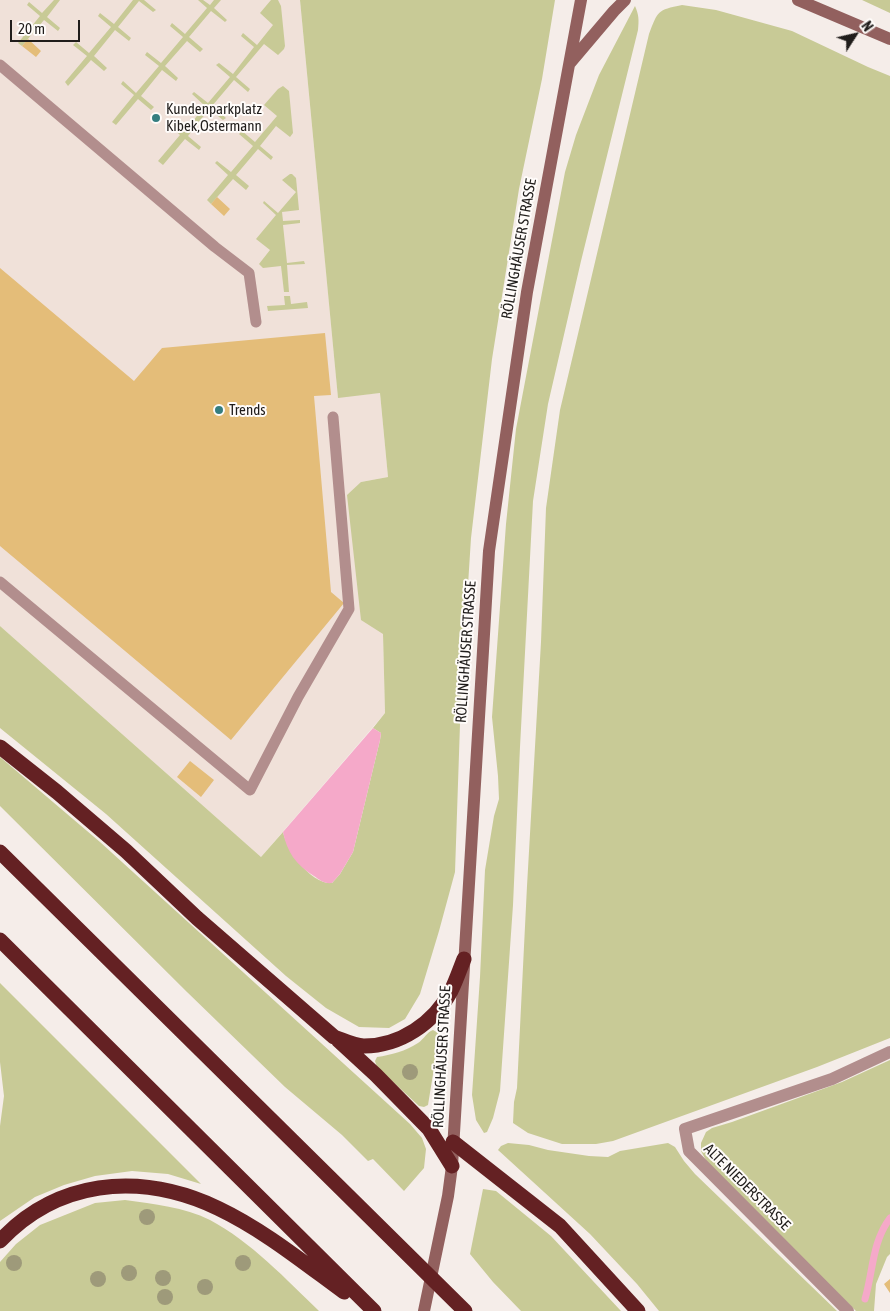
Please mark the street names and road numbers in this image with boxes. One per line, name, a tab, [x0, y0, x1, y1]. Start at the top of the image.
street label: RÖLLINGHÄUSER STRASSE	[498, 177, 540, 321]
street label: RÖLLINGHÄUSER STRASSE	[452, 580, 480, 724]
street label: RÖLLINGHÄUSER STRASSE	[429, 986, 455, 1128]
street label: ALTE NIEDERSTRASSE	[700, 1140, 794, 1234]

